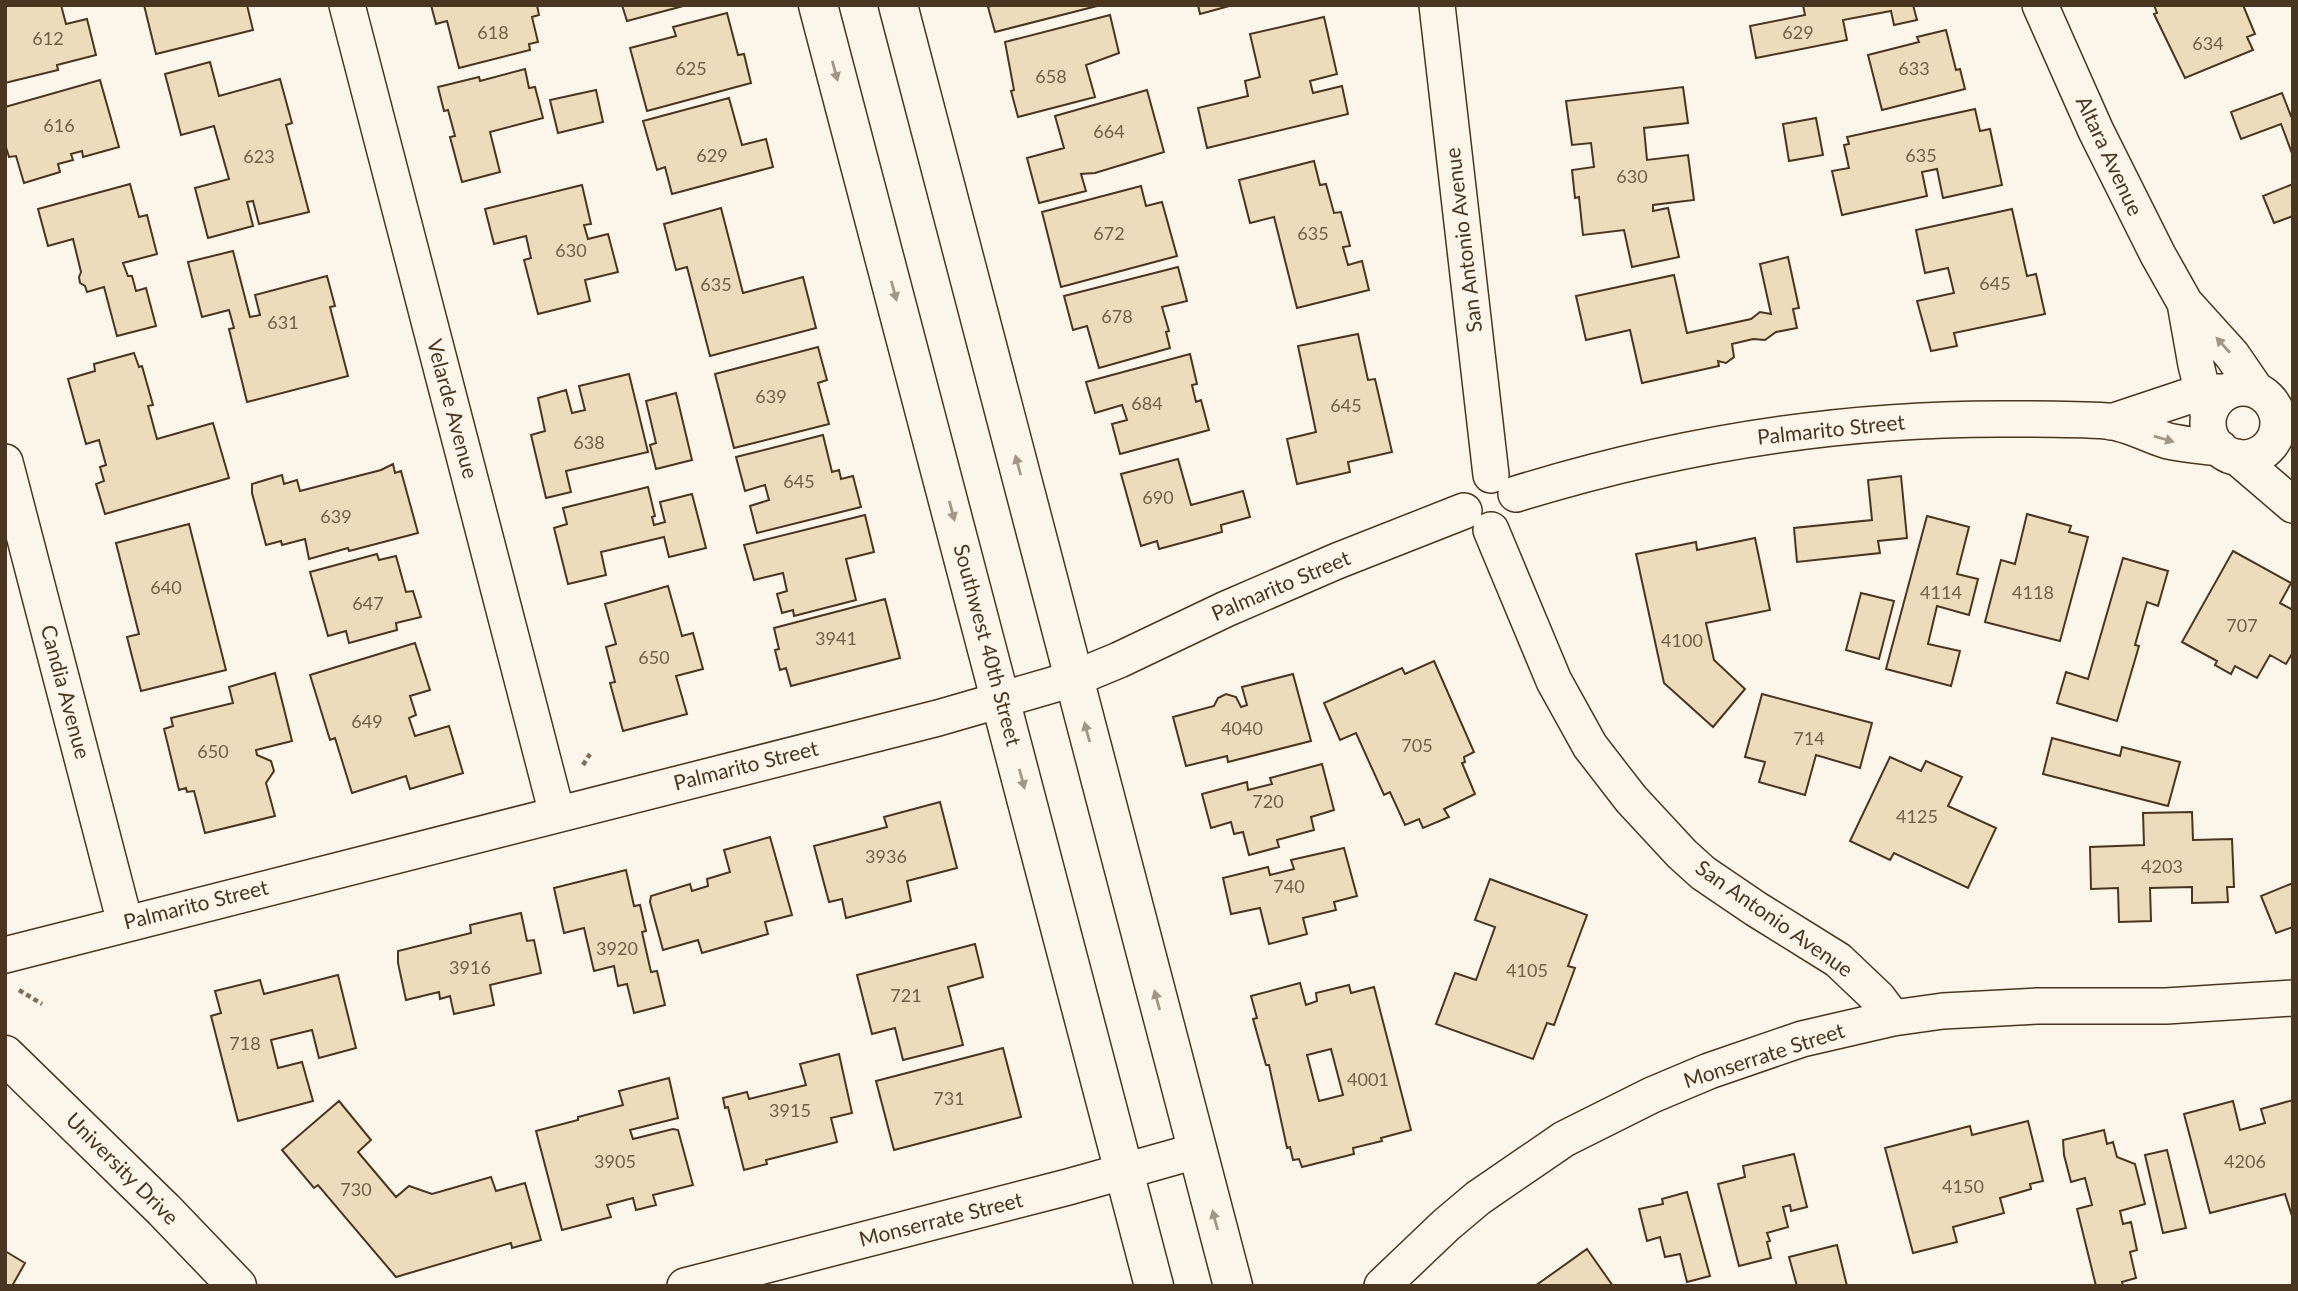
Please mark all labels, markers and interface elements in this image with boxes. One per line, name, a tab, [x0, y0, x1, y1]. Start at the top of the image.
house number: 618	[477, 21, 509, 43]
house number: 629	[1782, 21, 1814, 43]
house number: 612	[32, 27, 64, 49]
house number: 634	[2192, 32, 2224, 54]
house number: 625	[675, 57, 707, 79]
house number: 633	[1898, 57, 1930, 79]
one-way arrow	[831, 61, 841, 82]
house number: 658	[1035, 65, 1067, 87]
street label: Altara Avenue	[2072, 92, 2149, 219]
house number: 616	[43, 114, 75, 136]
house number: 664	[1093, 120, 1125, 142]
house number: 629	[696, 144, 728, 166]
house number: 635	[1905, 144, 1937, 166]
house number: 623	[243, 145, 275, 167]
street label: San Antonio Avenue	[1439, 146, 1486, 334]
house number: 630	[1616, 165, 1648, 187]
house number: 672	[1093, 222, 1125, 244]
house number: 635	[1297, 222, 1329, 244]
house number: 630	[555, 239, 587, 261]
house number: 645	[1979, 272, 2011, 294]
house number: 635	[700, 273, 732, 295]
one-way arrow	[889, 280, 900, 302]
house number: 678	[1101, 305, 1133, 327]
house number: 631	[267, 311, 299, 333]
street label: Velarde Avenue	[423, 336, 484, 481]
one-way arrow	[2215, 336, 2231, 354]
house number: 639	[755, 385, 787, 407]
house number: 684	[1131, 392, 1163, 414]
house number: 645	[1330, 394, 1362, 416]
street label: Palmarito Street	[1756, 408, 1906, 449]
house number: 638	[573, 431, 605, 453]
one-way arrow	[2154, 434, 2176, 445]
one-way arrow	[1012, 454, 1022, 475]
house number: 645	[783, 470, 815, 492]
house number: 690	[1142, 486, 1174, 508]
one-way arrow	[947, 500, 958, 522]
house number: 639	[320, 505, 352, 527]
street label: Southwest 40th Street	[949, 541, 1028, 749]
street label: Palmarito Street	[1207, 544, 1354, 625]
house number: 640	[150, 576, 182, 598]
house number: 4114	[1920, 581, 1962, 603]
house number: 4118	[2012, 581, 2054, 603]
house number: 647	[352, 592, 384, 614]
house number: 707	[2226, 614, 2258, 636]
street label: Candia Avenue	[37, 622, 96, 761]
house number: 3941	[815, 627, 857, 649]
house number: 4100	[1661, 629, 1703, 651]
house number: 650	[638, 646, 670, 668]
house number: 649	[351, 710, 383, 732]
house number: 4040	[1221, 717, 1263, 739]
one-way arrow	[1081, 721, 1092, 743]
house number: 714	[1793, 727, 1825, 749]
street label: Palmarito Street	[671, 734, 821, 795]
house number: 705	[1401, 734, 1433, 756]
house number: 650	[197, 740, 229, 762]
one-way arrow	[1017, 768, 1028, 790]
house number: 720	[1252, 790, 1284, 812]
house number: 4125	[1896, 805, 1938, 827]
house number: 3936	[865, 845, 907, 867]
street label: San Antonio Avenue	[1691, 854, 1858, 981]
house number: 4203	[2141, 855, 2183, 877]
street label: Palmarito Street	[121, 873, 271, 934]
house number: 740	[1273, 875, 1305, 897]
house number: 3920	[596, 937, 638, 959]
house number: 3916	[449, 956, 491, 978]
house number: 4105	[1506, 959, 1548, 981]
house number: 721	[890, 984, 922, 1006]
one-way arrow	[1151, 989, 1162, 1011]
street label: Monserrate Street	[1680, 1017, 1848, 1092]
house number: 718	[229, 1032, 261, 1054]
house number: 4001	[1347, 1068, 1389, 1090]
house number: 731	[933, 1087, 965, 1109]
house number: 3915	[769, 1099, 811, 1121]
street label: University Drive	[62, 1107, 184, 1229]
house number: 3905	[594, 1150, 636, 1172]
house number: 4206	[2224, 1150, 2266, 1172]
house number: 4150	[1942, 1175, 1984, 1197]
house number: 730	[340, 1178, 372, 1200]
street label: Monserrate Street	[856, 1186, 1025, 1251]
one-way arrow	[1209, 1209, 1219, 1230]

